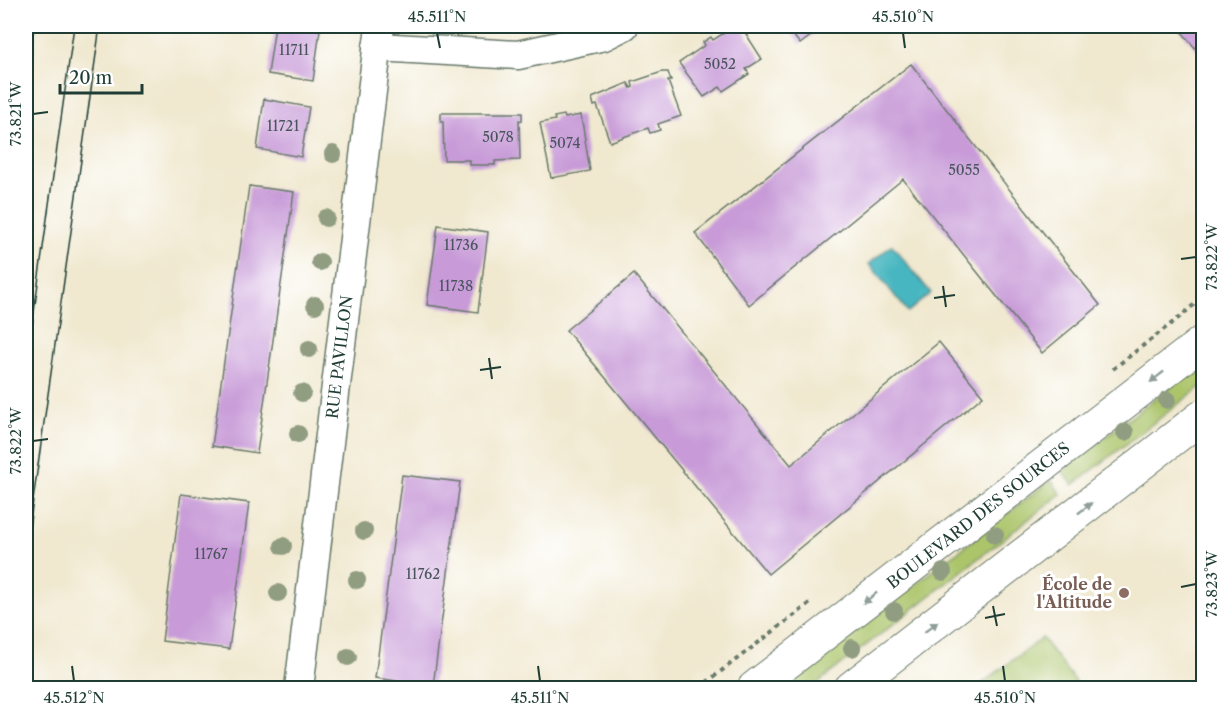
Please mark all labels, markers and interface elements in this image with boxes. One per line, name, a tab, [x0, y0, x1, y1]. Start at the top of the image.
text: 45.511°N	[408, 7, 466, 26]
text: 45.510°N	[872, 7, 934, 26]
house number: 11711	[279, 41, 309, 59]
house number: 5052	[704, 55, 736, 73]
scale bar	[60, 57, 142, 95]
text: 20 m	[69, 67, 113, 89]
text: 73.821°W	[6, 81, 25, 146]
house number: 11721	[267, 117, 299, 135]
house number: 5078	[482, 128, 514, 146]
house number: 5074	[549, 134, 581, 152]
house number: 5055	[948, 161, 980, 179]
text: 73.822°W	[1202, 223, 1221, 291]
house number: 11736	[444, 236, 478, 254]
house number: 11738	[439, 277, 473, 295]
street label: RUE PAVILLON	[322, 294, 356, 420]
one-way arrow	[1149, 370, 1165, 383]
text: 73.822°W	[6, 407, 25, 475]
street label: BOULEVARD DES SOURCES	[883, 437, 1073, 593]
one-way arrow	[1078, 503, 1093, 515]
house number: 11767	[194, 545, 228, 563]
text: 73.823°W	[1202, 550, 1221, 617]
house number: 11762	[406, 565, 440, 583]
place label: École de l'Altitude	[1036, 574, 1112, 612]
marker: École de l'Altitude	[1117, 586, 1131, 600]
one-way arrow	[862, 592, 878, 605]
one-way arrow	[923, 621, 939, 634]
text: 45.512°N	[43, 688, 105, 707]
text: 45.511°N	[511, 688, 569, 707]
text: 45.510°N	[974, 688, 1036, 707]

